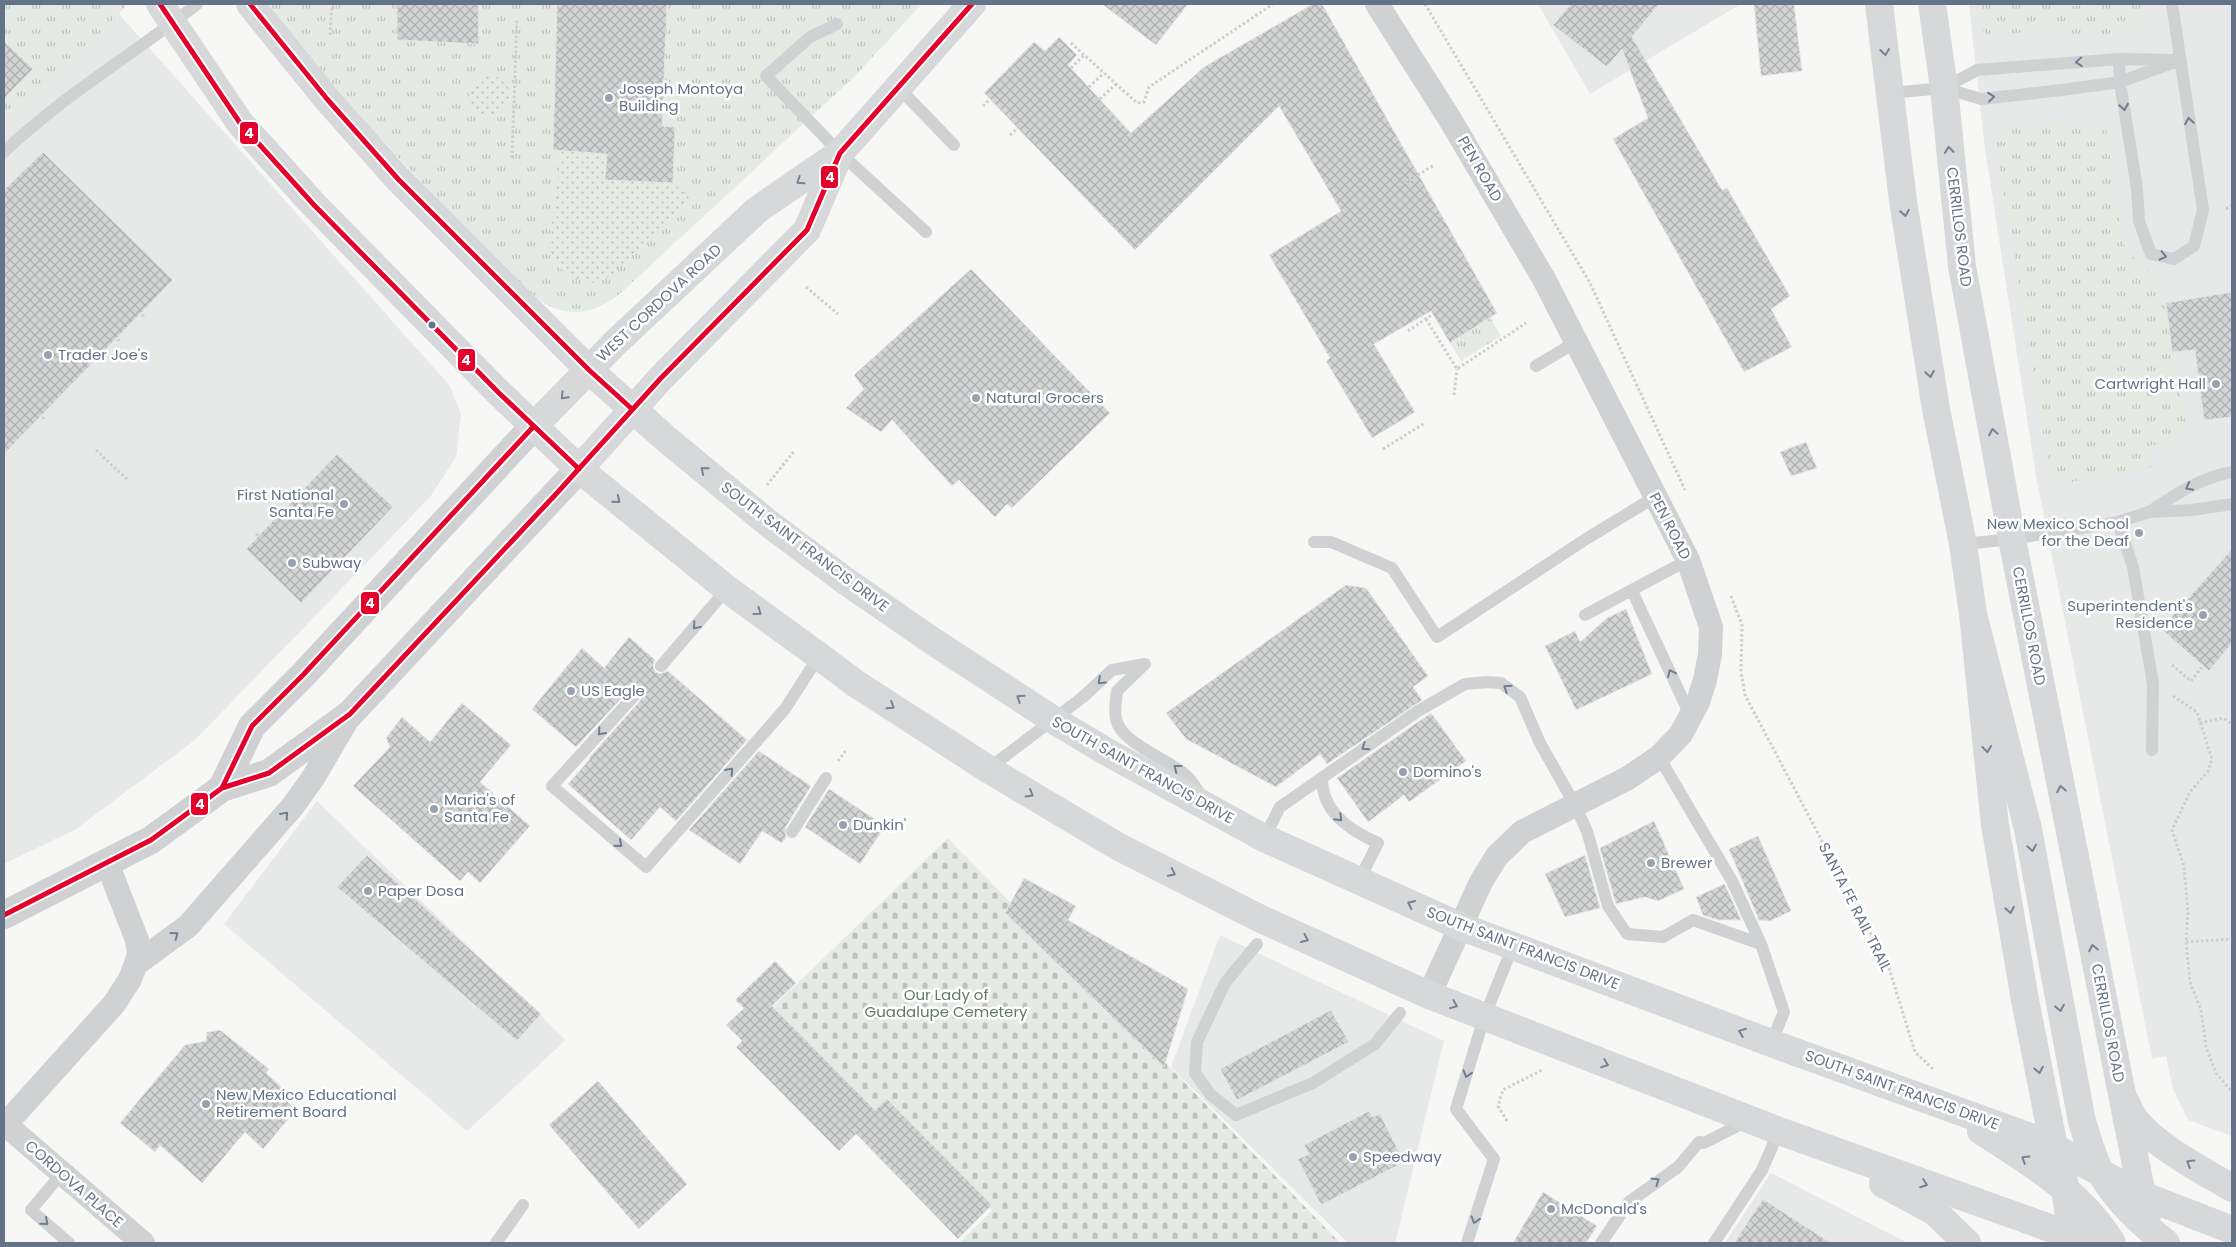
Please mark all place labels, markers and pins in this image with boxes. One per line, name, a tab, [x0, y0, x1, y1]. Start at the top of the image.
place label: Joseph Montoya Building	[619, 78, 743, 116]
marker: Joseph Montoya Building	[603, 92, 615, 104]
unlabelled marker	[427, 320, 437, 330]
place label: Trader Joe's	[58, 344, 148, 365]
marker: Trader Joe's	[42, 349, 54, 361]
place label: Cartwright Hall	[2095, 373, 2206, 394]
marker: Cartwright Hall	[2210, 378, 2222, 390]
place label: Natural Grocers	[986, 387, 1104, 408]
marker: Natural Grocers	[970, 392, 982, 404]
place label: First National Santa Fe	[237, 484, 334, 522]
marker: First National Santa Fe	[338, 498, 350, 510]
place label: New Mexico School for the Deaf	[1987, 513, 2129, 551]
marker: New Mexico School for the Deaf	[2133, 527, 2145, 539]
place label: Subway	[302, 552, 362, 573]
marker: Subway	[286, 557, 298, 569]
place label: Superintendent's Residence	[2067, 595, 2193, 633]
marker: Superintendent's Residence	[2197, 609, 2209, 621]
place label: US Eagle	[581, 680, 645, 701]
marker: US Eagle	[565, 685, 577, 697]
place label: Domino's	[1413, 761, 1482, 782]
marker: Domino's	[1397, 766, 1409, 778]
place label: Maria's of Santa Fe	[444, 789, 515, 827]
marker: Maria's of Santa Fe	[428, 803, 440, 815]
place label: Dunkin'	[853, 814, 906, 835]
marker: Dunkin'	[837, 819, 849, 831]
place label: Brewer	[1661, 852, 1713, 873]
marker: Brewer	[1645, 857, 1657, 869]
place label: Paper Dosa	[378, 880, 464, 901]
marker: Paper Dosa	[362, 885, 374, 897]
place label: New Mexico Educational Retirement Board	[216, 1084, 397, 1122]
marker: New Mexico Educational Retirement Board	[200, 1098, 212, 1110]
place label: Speedway	[1363, 1146, 1442, 1167]
marker: Speedway	[1347, 1151, 1359, 1163]
place label: McDonald's	[1561, 1198, 1647, 1219]
marker: McDonald's	[1545, 1203, 1557, 1215]

